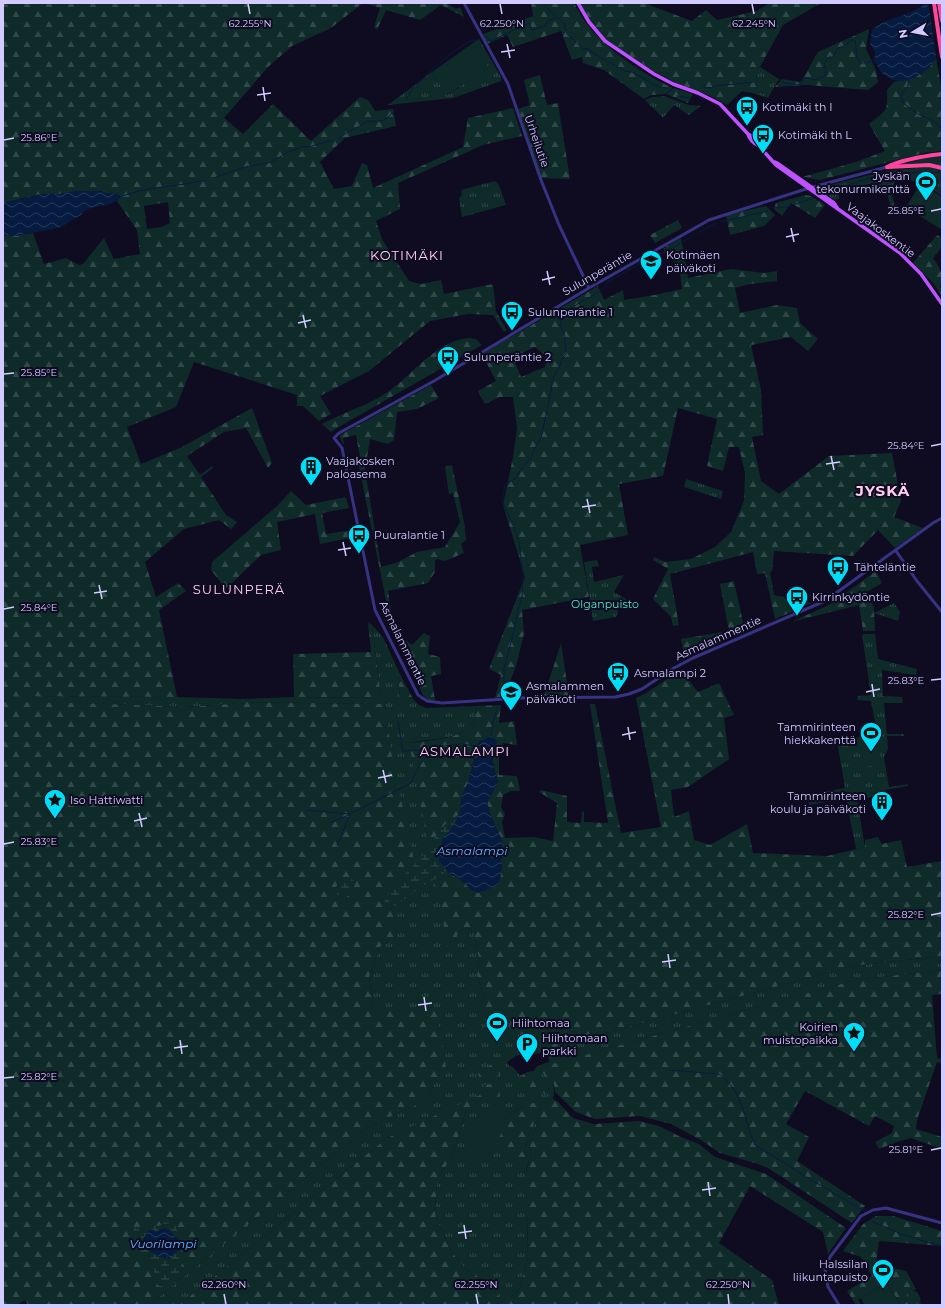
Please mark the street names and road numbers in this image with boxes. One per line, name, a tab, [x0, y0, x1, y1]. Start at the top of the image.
street label: Urheilutie	[522, 113, 553, 169]
street label: Vaajakoskentie	[844, 200, 919, 261]
street label: Sulunperäntie	[560, 247, 635, 299]
street label: Asmalammentie	[376, 598, 430, 688]
street label: Asmalammentie	[673, 613, 763, 663]

